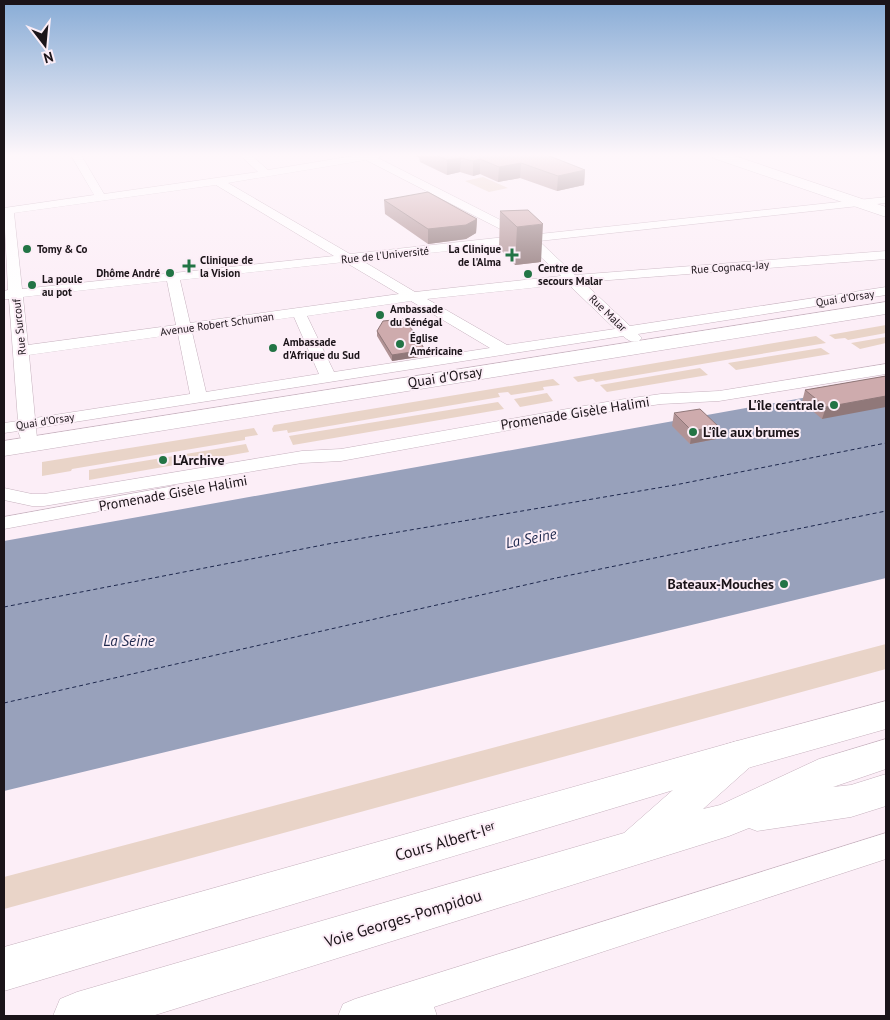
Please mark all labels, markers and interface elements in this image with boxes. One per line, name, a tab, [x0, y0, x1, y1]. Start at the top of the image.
north arrow	[20, 20, 70, 70]
text: N	[42, 48, 55, 67]
place label: Tomy & Co	[37, 242, 88, 256]
place label: La Clinique de l'Alma	[449, 242, 501, 269]
marker: Tomy & Co	[21, 243, 33, 255]
street label: Rue de l'Université	[340, 243, 430, 267]
marker: La Clinique de l'Alma	[505, 248, 519, 262]
place label: Clinique de la Vision	[200, 253, 253, 280]
street label: Rue Cognacq-Jay	[690, 257, 770, 277]
marker: Clinique de la Vision	[182, 259, 196, 273]
place label: Centre de secours Malar	[538, 261, 603, 288]
place label: Dhôme André	[96, 266, 160, 280]
marker: Dhôme André	[164, 267, 176, 279]
marker: Centre de secours Malar	[522, 268, 534, 280]
place label: La poule au pot	[42, 272, 83, 299]
marker: La poule au pot	[26, 279, 38, 291]
street label: Quai d'Orsay	[815, 286, 876, 310]
street label: Rue Malar	[586, 291, 630, 335]
street label: Rue Surcouf	[9, 298, 29, 356]
place label: Ambassade du Sénégal	[390, 302, 444, 329]
street label: Avenue Robert Schuman	[159, 309, 275, 339]
marker: Ambassade du Sénégal	[374, 309, 386, 321]
place label: Église Américaine	[410, 331, 463, 358]
place label: Ambassade d'Afrique du Sud	[283, 335, 360, 362]
marker: Église Américaine	[394, 338, 406, 350]
marker: Ambassade d'Afrique du Sud	[267, 342, 279, 354]
street label: Quai d'Orsay	[406, 362, 484, 392]
street label: Promenade Gisèle Halimi	[499, 392, 651, 434]
place label: L'île centrale	[748, 396, 824, 414]
marker: L'île centrale	[828, 399, 840, 411]
street label: Quai d'Orsay	[15, 409, 76, 433]
place label: L'île aux brumes	[703, 423, 800, 441]
marker: L'île aux brumes	[687, 426, 699, 438]
place label: L'Archive	[173, 451, 225, 469]
marker: L'Archive	[157, 454, 169, 466]
street label: Promenade Gisèle Halimi	[97, 471, 249, 515]
water label: La Seine	[504, 524, 558, 552]
place label: Bateaux-Mouches	[668, 575, 774, 593]
marker: Bateaux-Mouches	[778, 578, 790, 590]
water label: La Seine	[103, 631, 155, 650]
street label: Cours Albert-Iᵉʳ	[392, 817, 498, 865]
street label: Voie Georges-Pompidou	[321, 885, 484, 952]

